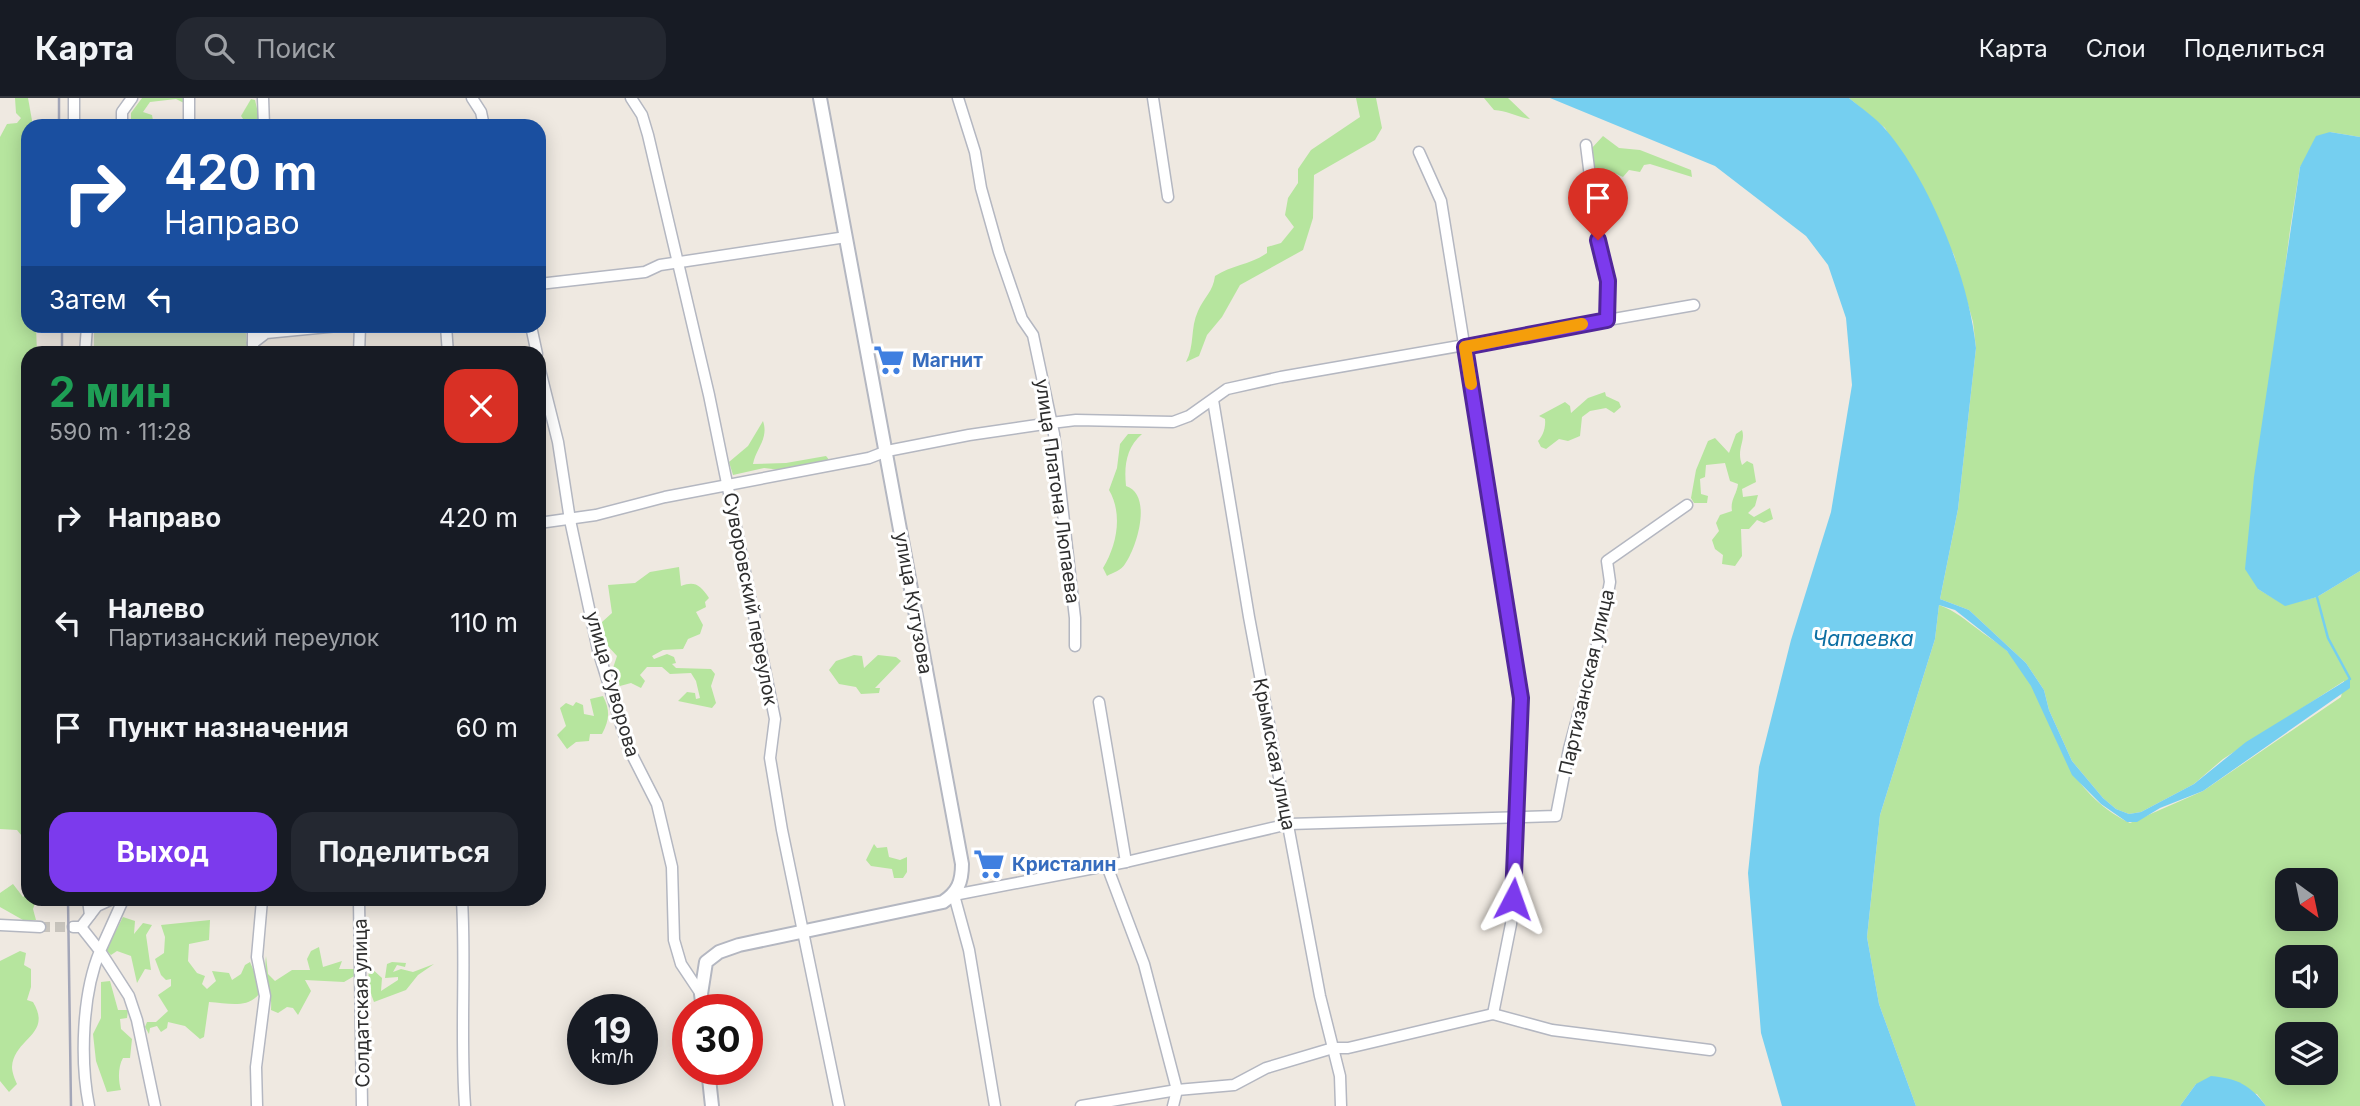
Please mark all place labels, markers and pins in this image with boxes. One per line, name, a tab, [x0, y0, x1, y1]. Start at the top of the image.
pin	[1568, 168, 1628, 240]
supermarket icon: Магнит	[872, 343, 906, 377]
place label: Магнит	[912, 349, 983, 372]
supermarket icon: Кристалин	[972, 847, 1006, 881]
place label: Кристалин	[1012, 853, 1116, 876]

